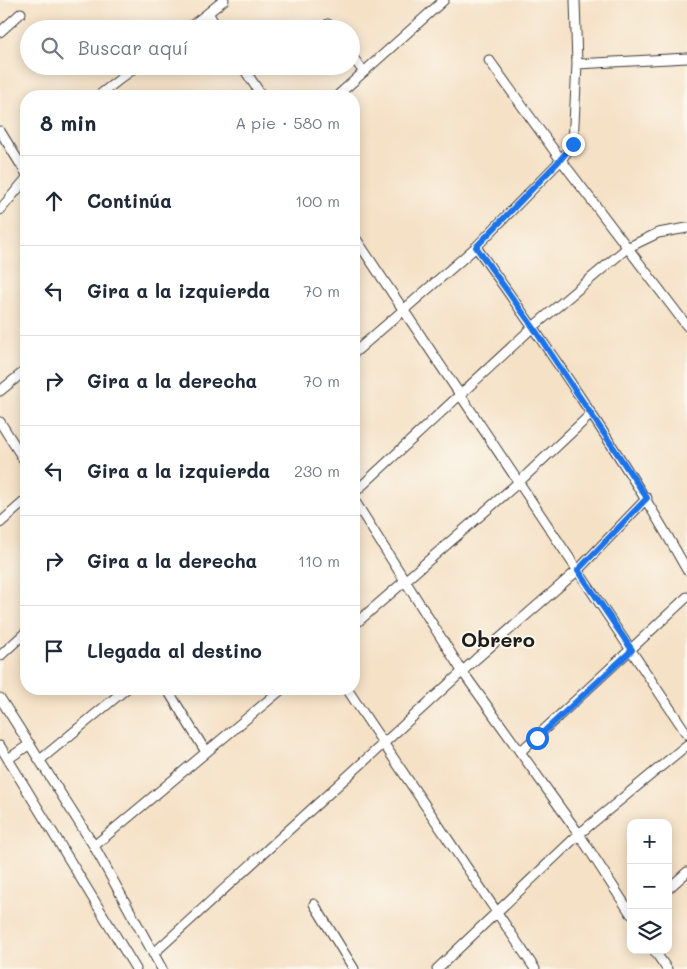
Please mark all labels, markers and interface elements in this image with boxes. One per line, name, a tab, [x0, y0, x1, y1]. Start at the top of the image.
search box	[20, 20, 360, 75]
icon: search	[38, 34, 66, 62]
text: Buscar aquí	[78, 35, 188, 60]
text: 8 min	[40, 109, 96, 136]
text: A pie · 580 m	[235, 112, 340, 133]
route end	[562, 133, 585, 156]
icon: ahead	[40, 187, 68, 215]
text: Continúa	[87, 188, 172, 213]
text: 100 m	[295, 190, 340, 211]
icon: left	[40, 277, 68, 305]
text: Gira a la izquierda	[87, 278, 270, 303]
text: 70 m	[303, 280, 340, 301]
icon: right	[40, 367, 68, 395]
text: Gira a la derecha	[87, 368, 257, 393]
text: 70 m	[303, 370, 340, 391]
icon: left	[40, 457, 68, 485]
text: Gira a la izquierda	[87, 458, 270, 483]
text: 230 m	[294, 460, 340, 481]
icon: right	[40, 547, 68, 575]
text: Gira a la derecha	[87, 548, 257, 573]
text: 110 m	[298, 550, 340, 571]
district label: Obrero	[461, 626, 535, 652]
icon: arrive	[40, 637, 68, 665]
text: Llegada al destino	[87, 638, 262, 663]
route start	[526, 727, 549, 750]
map controls	[627, 819, 672, 954]
button: +	[627, 819, 672, 864]
button: −	[627, 864, 672, 909]
button: layers	[627, 909, 672, 954]

